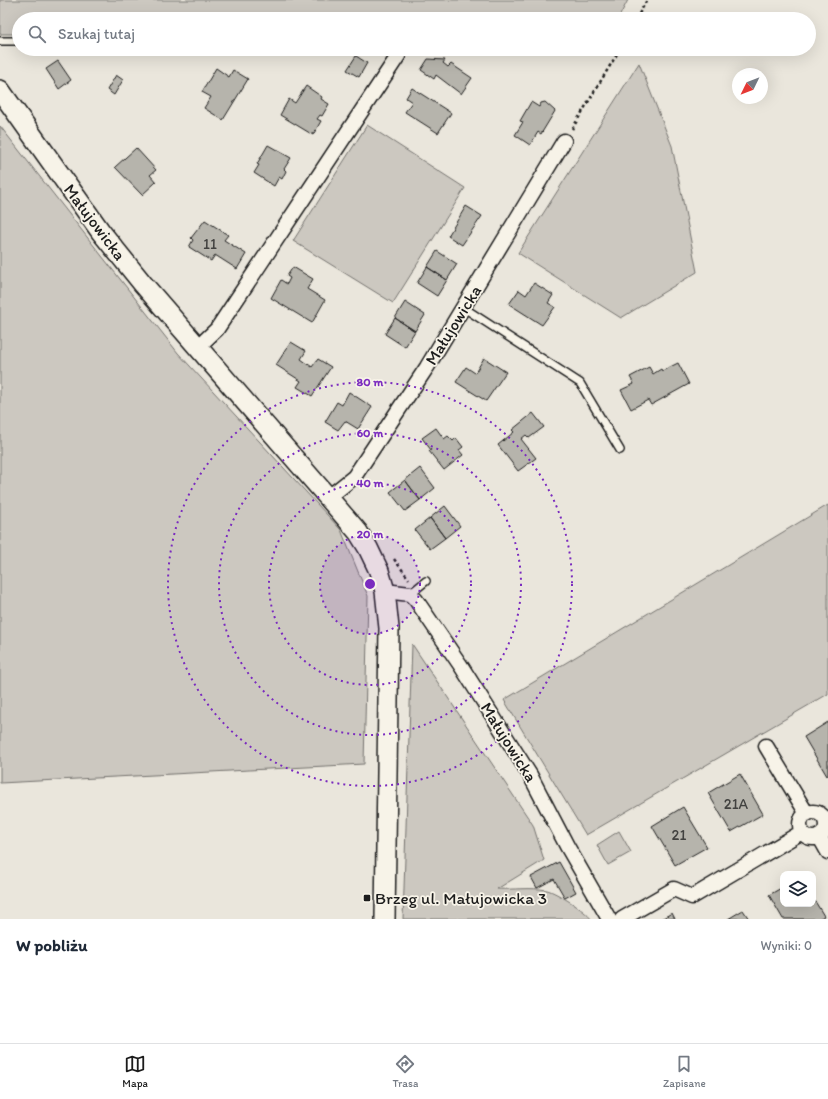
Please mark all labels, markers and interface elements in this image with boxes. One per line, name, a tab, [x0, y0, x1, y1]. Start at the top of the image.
search box	[12, 12, 816, 56]
icon: search	[26, 23, 48, 45]
text: Szukaj tutaj	[58, 25, 135, 43]
north arrow	[732, 68, 768, 104]
street label: Małujowicka	[60, 180, 130, 264]
house number: 11	[203, 235, 217, 253]
street label: Małujowicka	[421, 281, 485, 369]
text: 80 m	[357, 375, 384, 389]
text: 60 m	[357, 426, 384, 440]
text: 40 m	[356, 476, 385, 490]
text: 20 m	[357, 527, 384, 541]
centre of rings	[363, 577, 377, 591]
street label: Małujowicka	[477, 698, 541, 786]
house number: 21A	[724, 795, 749, 813]
house number: 21	[672, 826, 686, 844]
map controls	[780, 871, 816, 907]
button: layers	[780, 871, 816, 907]
place label: Brzeg ul. Małujowicka 3	[375, 888, 547, 908]
marker: Brzeg ul. Małujowicka 3	[362, 893, 372, 903]
text: W pobliżu	[16, 935, 87, 955]
text: Wyniki: 0	[760, 938, 812, 953]
tab: Mapa	[122, 1053, 148, 1090]
tab: Trasa	[393, 1053, 418, 1090]
tab: Zapisane	[663, 1053, 706, 1090]

